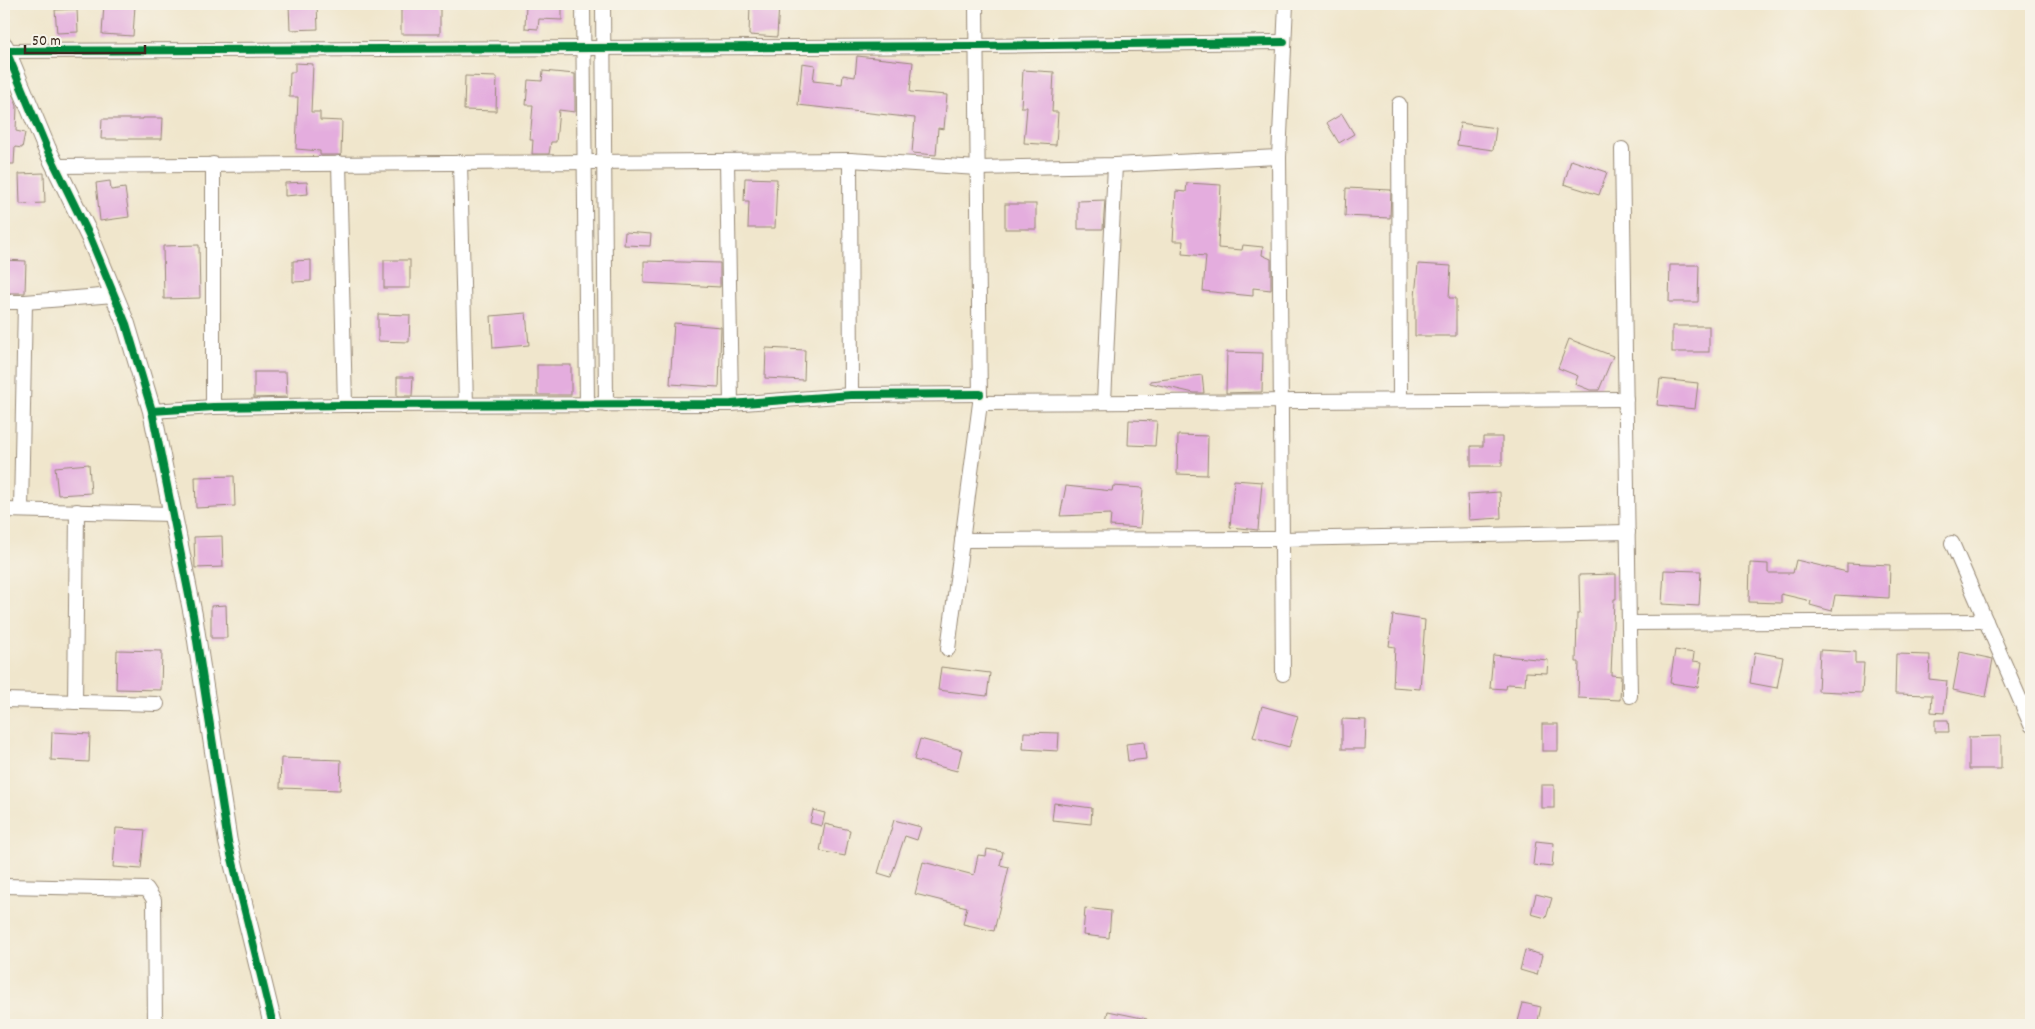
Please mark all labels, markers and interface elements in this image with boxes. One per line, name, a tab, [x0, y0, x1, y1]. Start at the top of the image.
scale bar	[25, 22, 145, 54]
text: 50 m	[32, 31, 61, 53]

